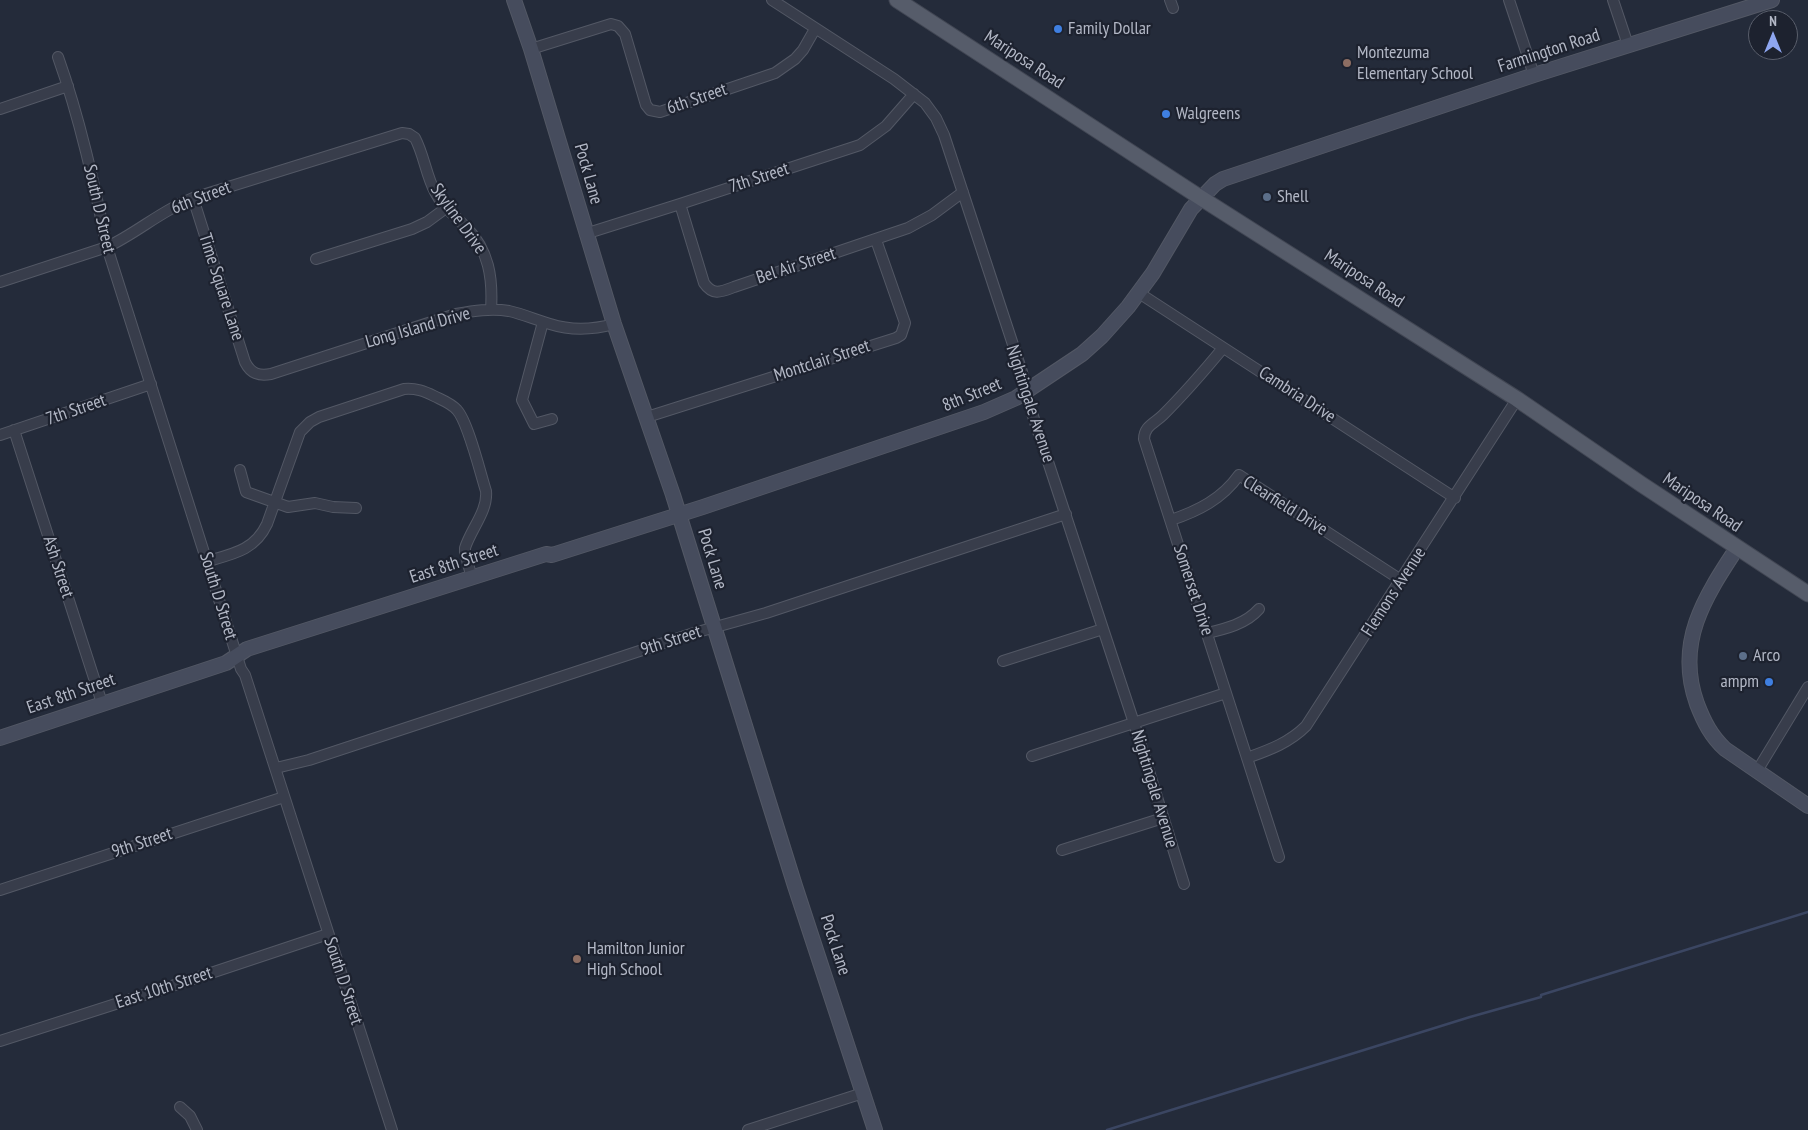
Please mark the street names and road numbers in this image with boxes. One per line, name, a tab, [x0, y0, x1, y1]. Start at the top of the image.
street label: Farmington Road	[1495, 24, 1603, 78]
street label: Mariposa Road	[980, 26, 1068, 94]
street label: 6th Street	[664, 79, 730, 119]
street label: Pock Lane	[569, 141, 607, 207]
street label: 7th Street	[726, 158, 792, 198]
street label: South D Street	[78, 162, 120, 256]
street label: 6th Street	[168, 177, 234, 219]
street label: Skyline Drive	[425, 180, 491, 258]
street label: Time Square Lane	[194, 231, 248, 343]
street label: Bel Air Street	[754, 243, 838, 289]
street label: Mariposa Road	[1320, 245, 1408, 313]
street label: Long Island Drive	[363, 303, 473, 353]
street label: Montclair Street	[771, 335, 873, 387]
street label: Nightingale Avenue	[1001, 343, 1059, 465]
street label: Cambria Drive	[1255, 362, 1339, 428]
street label: 8th Street	[939, 373, 1005, 417]
street label: 7th Street	[43, 390, 109, 430]
street label: Mariposa Road	[1658, 469, 1746, 537]
street label: Clearfield Drive	[1239, 471, 1331, 541]
street label: Pock Lane	[693, 526, 731, 592]
street label: Ash Street	[38, 533, 78, 601]
street label: East 8th Street	[407, 540, 501, 588]
street label: Somerset Drive	[1168, 542, 1218, 638]
street label: Flemons Avenue	[1357, 543, 1431, 641]
street label: South D Street	[194, 550, 242, 642]
street label: 9th Street	[638, 621, 704, 661]
street label: East 8th Street	[24, 669, 118, 719]
street label: Nightingale Avenue	[1126, 728, 1182, 850]
street label: 9th Street	[109, 823, 175, 863]
street label: Pock Lane	[815, 912, 855, 978]
street label: South D Street	[319, 935, 367, 1027]
street label: East 10th Street	[113, 962, 215, 1014]

